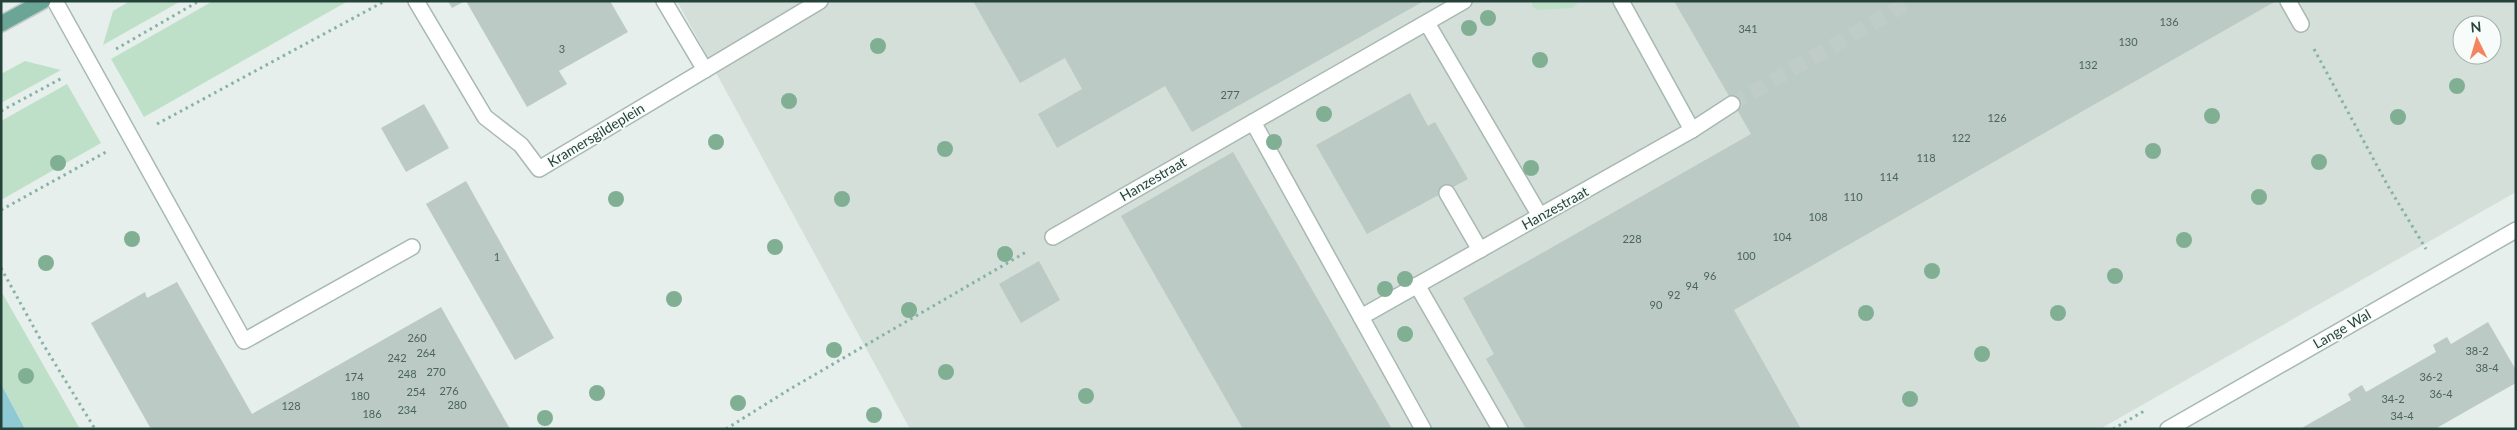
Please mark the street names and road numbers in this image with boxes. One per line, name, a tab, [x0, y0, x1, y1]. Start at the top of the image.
street label: Kramersgildeplein	[544, 99, 647, 170]
street label: Hanzestraat	[1117, 153, 1189, 204]
street label: Hanzestraat	[1518, 182, 1591, 233]
street label: Lange Wal	[2310, 305, 2374, 352]

